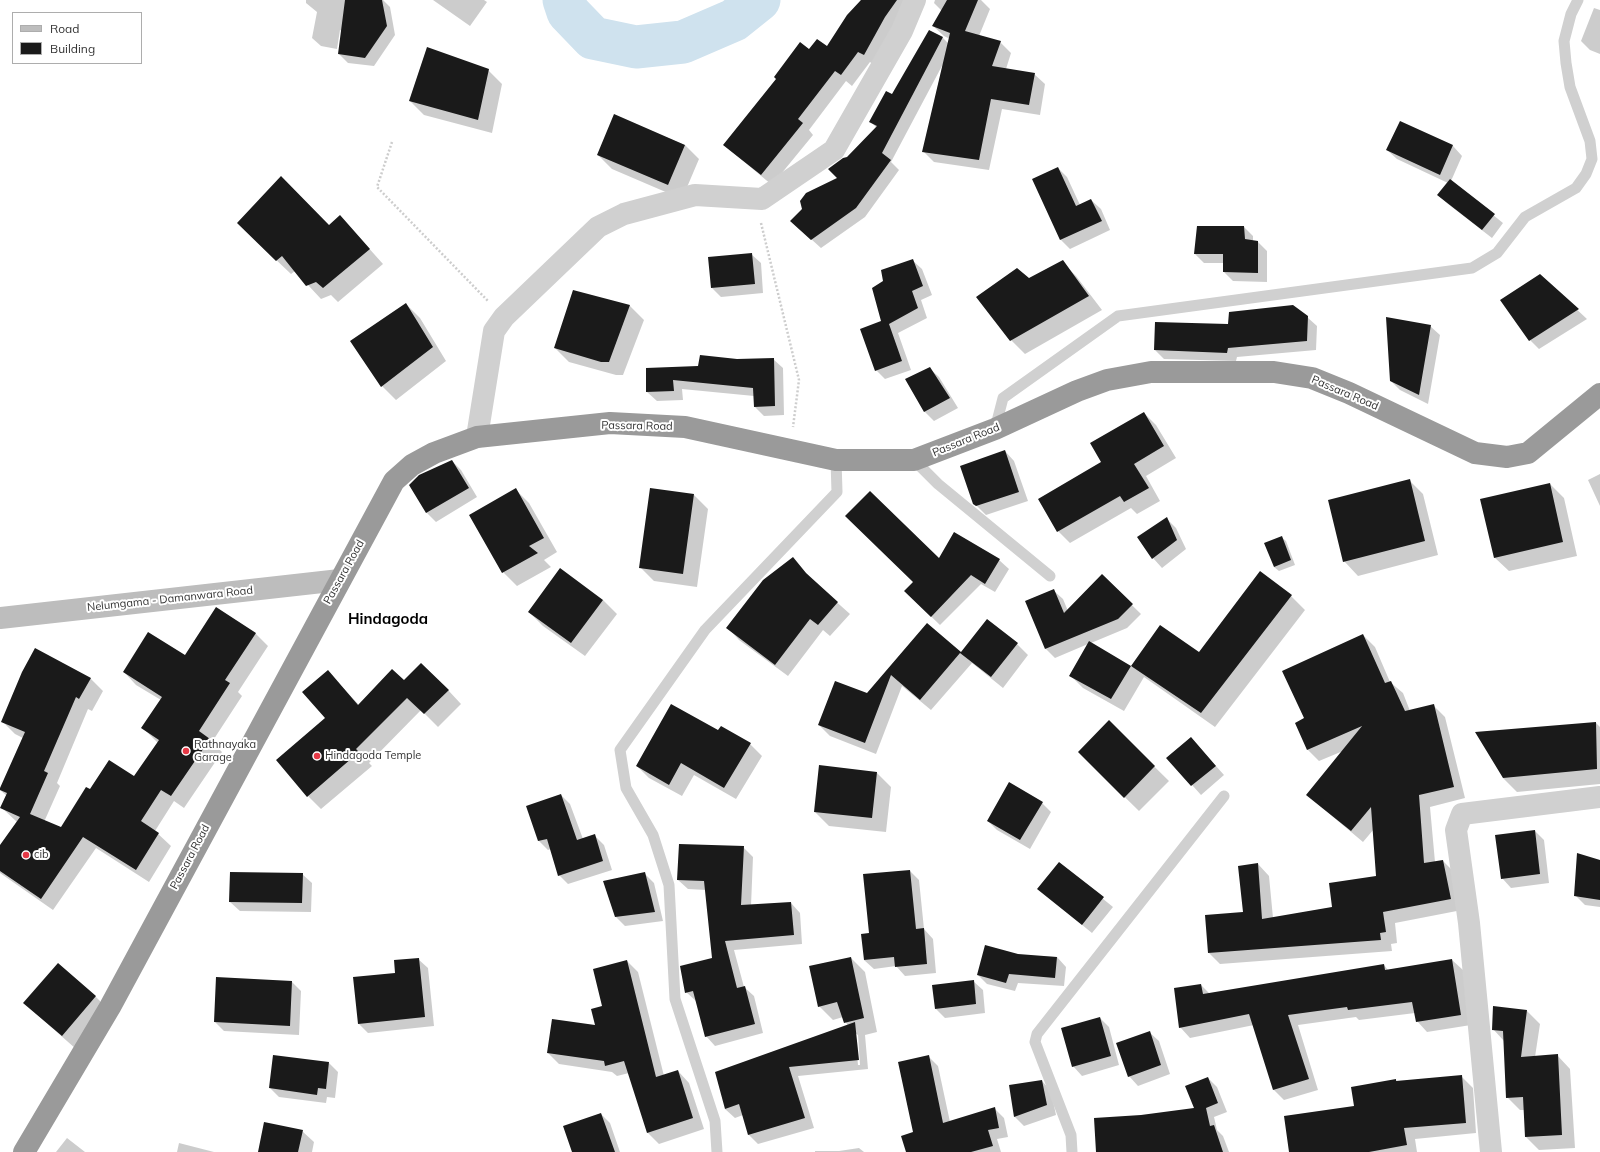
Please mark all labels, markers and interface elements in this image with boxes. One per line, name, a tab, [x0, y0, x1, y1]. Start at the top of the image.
legend	[12, 12, 142, 64]
text: Road	[50, 21, 79, 36]
text: Building	[50, 41, 95, 56]
street label: Passara Road	[1310, 373, 1380, 413]
street label: Passara Road	[601, 419, 673, 433]
street label: Passara Road	[930, 421, 1002, 459]
street label: Passara Road	[321, 538, 367, 606]
street label: Nelumgama - Damanwara Road	[86, 584, 254, 614]
district label: Hindagoda	[348, 610, 428, 628]
place label: Rathnayaka Garage	[194, 738, 256, 764]
marker: Rathnayaka Garage	[181, 746, 191, 756]
place label: Hindagoda Temple	[325, 749, 421, 763]
marker: Hindagoda Temple	[312, 751, 322, 761]
street label: Passara Road	[167, 822, 213, 892]
place label: cib	[34, 848, 49, 862]
marker: cib	[21, 850, 31, 860]

